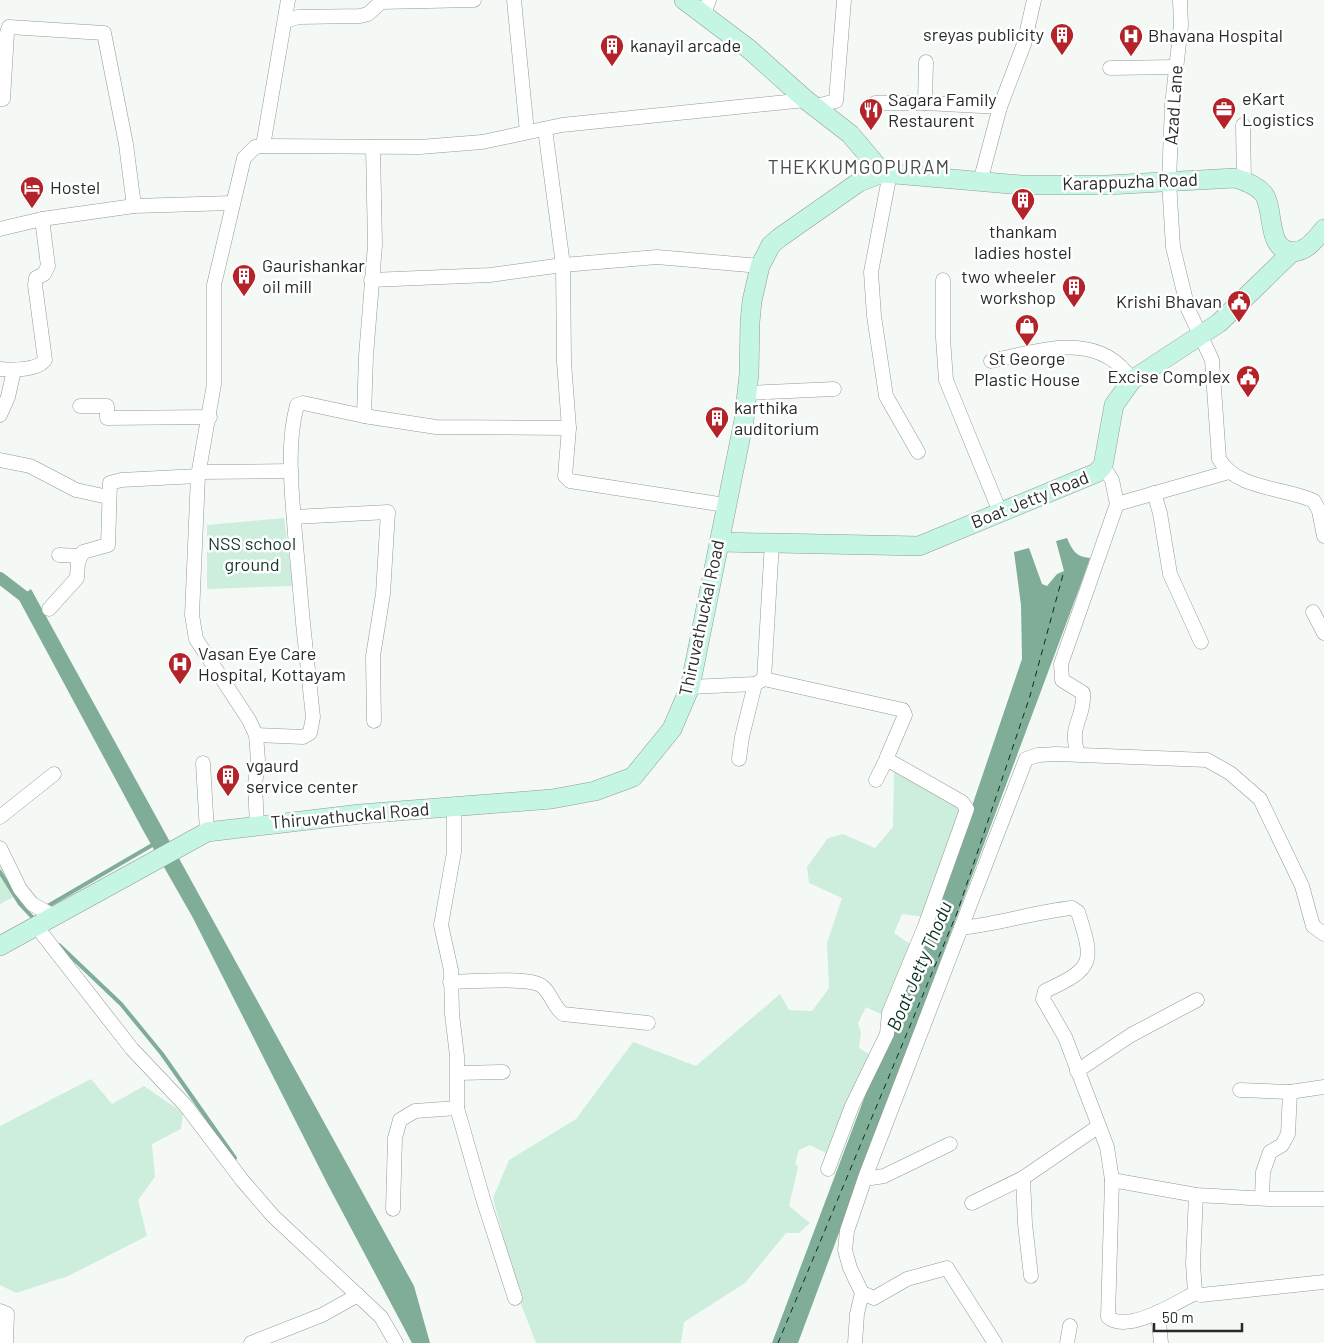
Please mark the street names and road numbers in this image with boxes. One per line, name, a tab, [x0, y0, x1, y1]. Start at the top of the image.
street label: Azad Lane	[1159, 64, 1187, 146]
street label: Karappuzha Road	[1062, 168, 1198, 194]
street label: Boat Jetty Road	[968, 465, 1092, 533]
street label: Thiruvathuckal Road	[674, 538, 728, 698]
street label: Thiruvathuckal Road	[270, 797, 430, 833]

